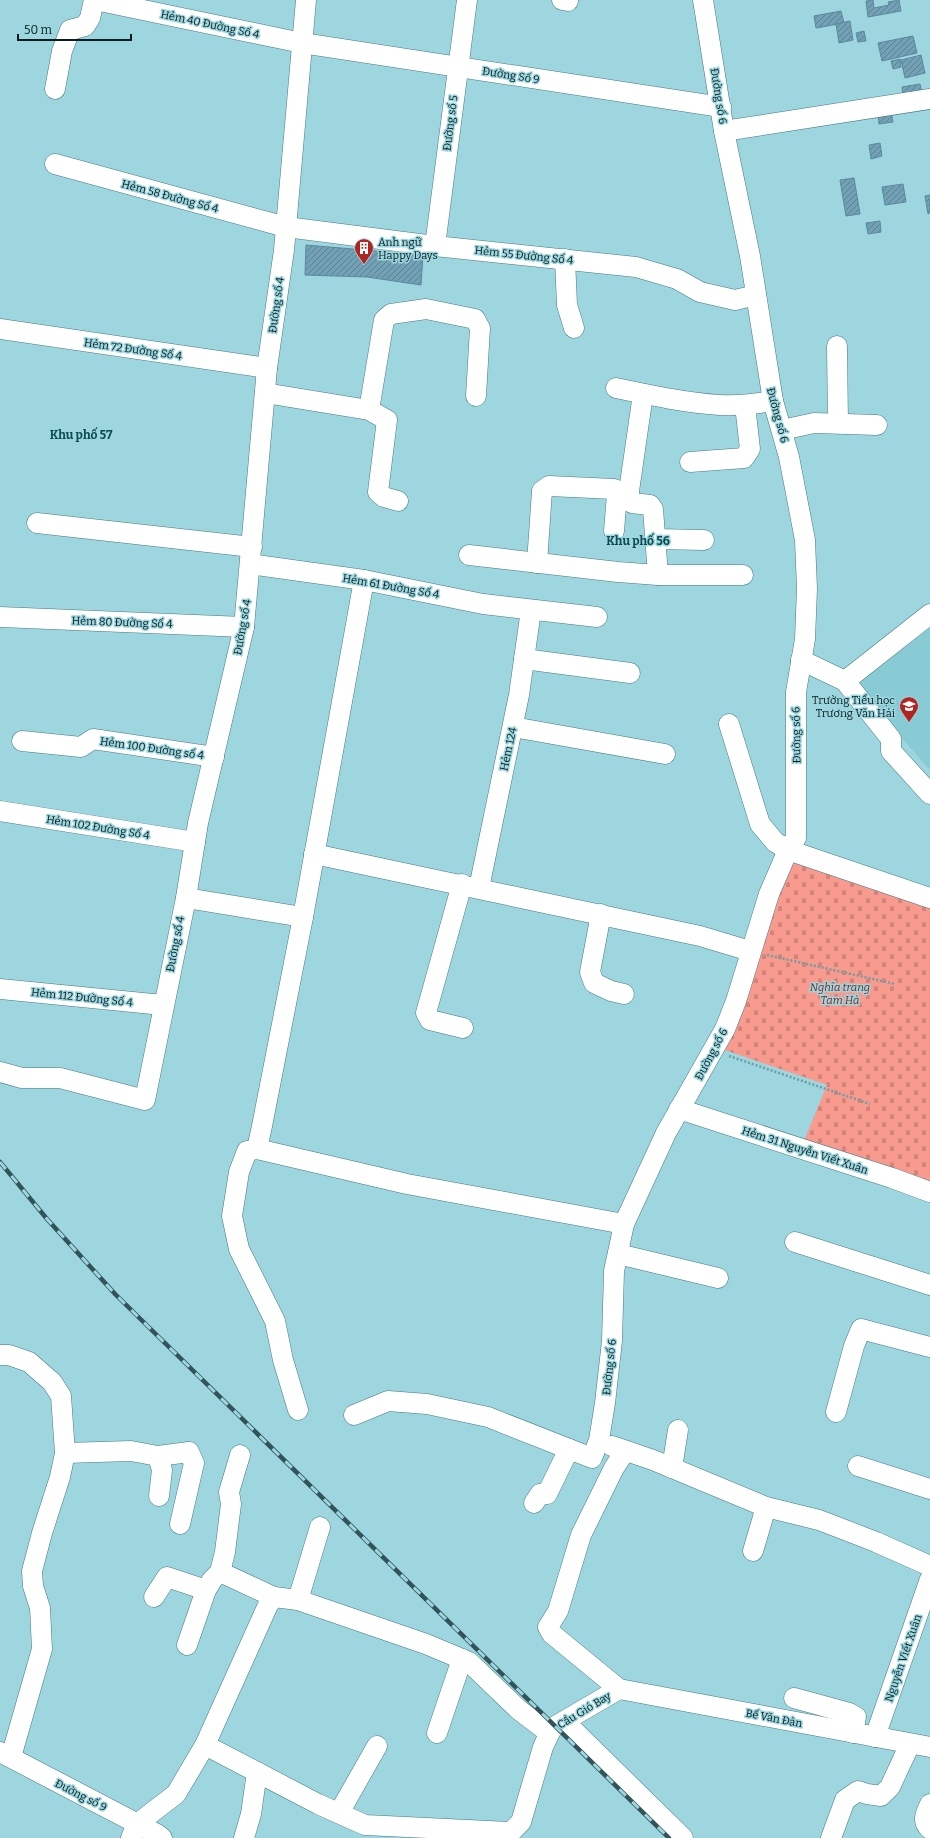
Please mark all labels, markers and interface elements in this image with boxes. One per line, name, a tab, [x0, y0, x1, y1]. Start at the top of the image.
street label: Hẻm 40 Đường Số 4	[159, 7, 261, 41]
scale bar	[18, 16, 131, 42]
text: 50 m	[24, 23, 53, 37]
street label: Đường Số 9	[481, 64, 541, 86]
street label: Đường số 6	[708, 67, 730, 125]
street label: Đường số 5	[440, 94, 460, 152]
street label: Hẻm 58 Đường Số 4	[120, 176, 221, 216]
place label: Anh ngữ Happy Days	[378, 236, 438, 262]
building icon: Anh ngữ Happy Days	[353, 237, 375, 265]
street label: Hẻm 55 Đường Số 4	[474, 243, 575, 267]
street label: Đường số 4	[265, 275, 287, 334]
street label: Hẻm 72 Đường Số 4	[83, 335, 183, 363]
street label: Đường số 6	[764, 386, 792, 444]
district label: Khu phố 57	[50, 427, 113, 442]
district label: Khu phố 56	[606, 533, 670, 548]
street label: Hẻm 61 Đường Số 4	[341, 571, 441, 602]
street label: Đường số 4	[230, 597, 254, 656]
street label: Hẻm 80 Đường Số 4	[71, 613, 173, 631]
place label: Trường Tiểu học Trương Văn Hải	[812, 694, 896, 720]
school or university icon: Trường Tiểu học Trương Văn Hải	[898, 695, 920, 723]
street label: Đường số 6	[789, 707, 803, 763]
street label: Hẻm 124	[498, 726, 520, 772]
street label: Hẻm 100 Đường số 4	[99, 734, 205, 762]
street label: Hẻm 102 Đường Số 4	[45, 812, 151, 842]
street label: Đường số 4	[163, 914, 187, 973]
park label: Nghĩa trang Tam Hà	[810, 981, 870, 1007]
street label: Hẻm 112 Đường Số 4	[30, 985, 134, 1009]
street label: Đường số 6	[692, 1026, 730, 1082]
street label: Hẻm 31 Nguyễn Viết Xuân	[740, 1123, 870, 1177]
street label: Đường số 6	[599, 1338, 619, 1396]
street label: Nguyễn Viết Xuân	[881, 1612, 925, 1704]
street label: Cầu Gió Bay	[555, 1688, 614, 1731]
street label: Bế Văn Đàn	[744, 1706, 804, 1730]
street label: Đường số 9	[53, 1776, 109, 1814]

